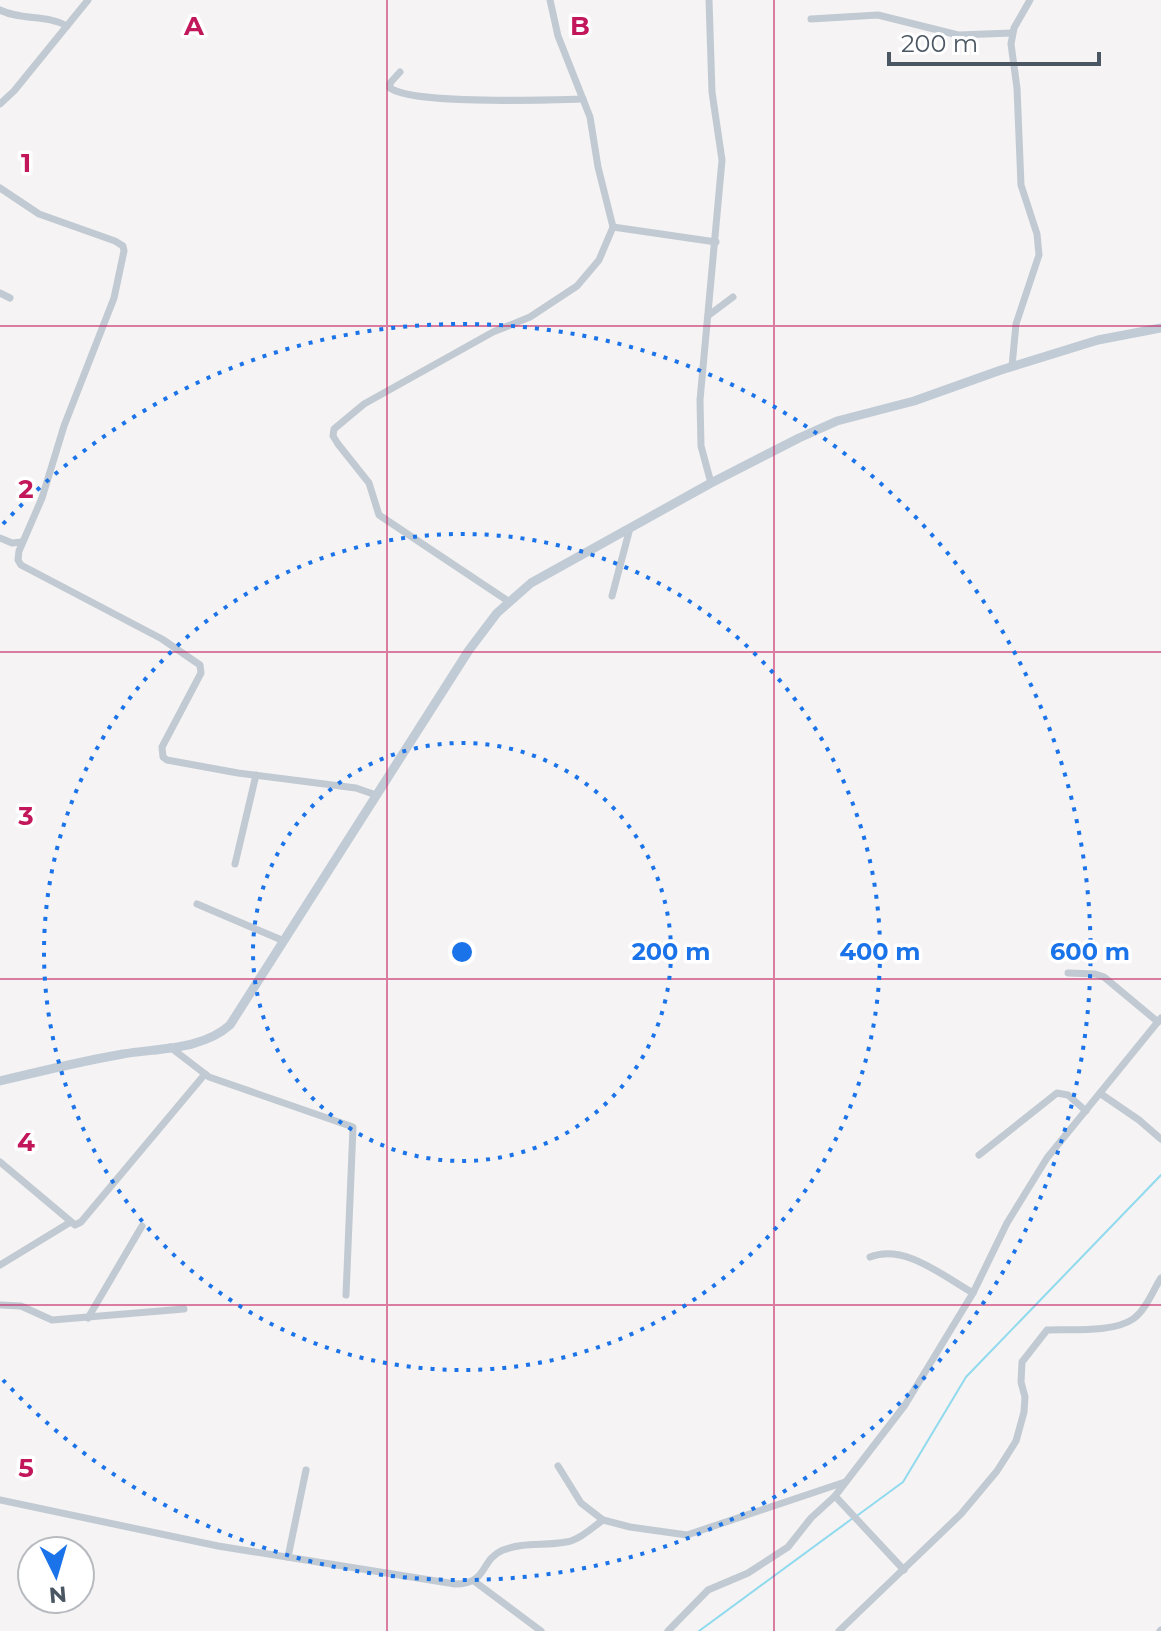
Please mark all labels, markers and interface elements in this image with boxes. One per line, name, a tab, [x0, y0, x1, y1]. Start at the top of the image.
text: A	[183, 10, 205, 42]
text: B	[570, 10, 590, 42]
scale bar	[889, 16, 1099, 66]
text: 200 m	[901, 29, 978, 58]
text: 1	[21, 147, 31, 179]
text: 2	[18, 473, 34, 505]
text: 3	[17, 800, 34, 832]
text: 200 m	[632, 937, 710, 966]
text: 400 m	[839, 937, 921, 966]
text: 600 m	[1050, 937, 1130, 966]
centre of rings	[448, 938, 476, 966]
text: 4	[17, 1126, 35, 1158]
text: 5	[18, 1452, 34, 1484]
north arrow	[16, 1535, 96, 1615]
text: N	[48, 1580, 68, 1609]

